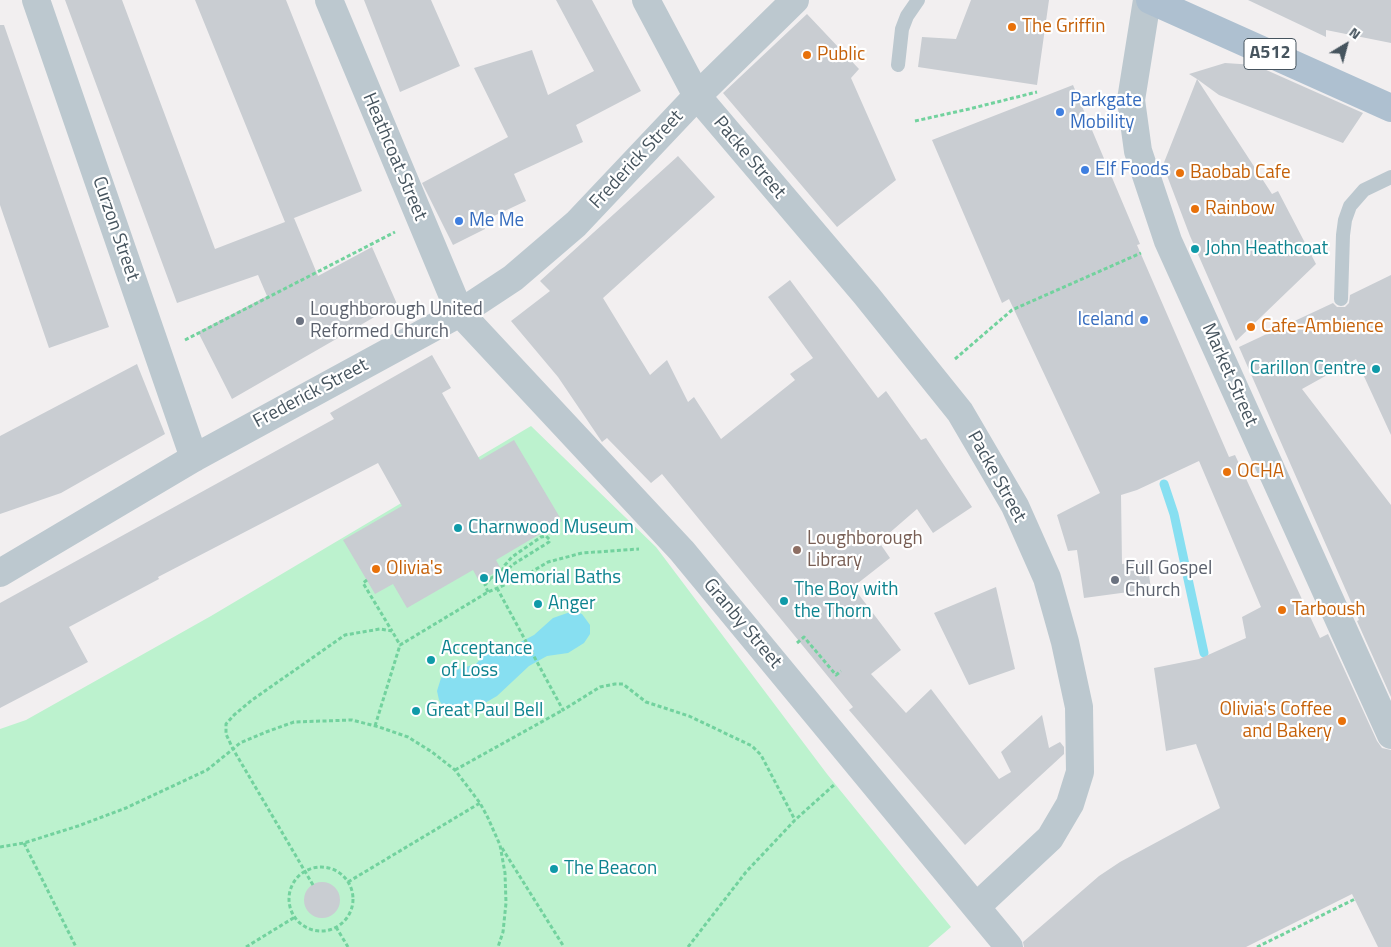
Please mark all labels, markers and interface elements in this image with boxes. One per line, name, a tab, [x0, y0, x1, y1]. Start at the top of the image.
place label: The Griffin	[1022, 16, 1105, 38]
north arrow	[1321, 20, 1371, 70]
marker: The Griffin	[1006, 21, 1018, 33]
text: N	[1345, 21, 1366, 44]
road number: A512	[1244, 39, 1296, 70]
place label: Public	[817, 44, 865, 66]
marker: Public	[801, 49, 813, 61]
street label: Heathcoat Street	[357, 90, 431, 224]
place label: Parkgate Mobility	[1070, 90, 1142, 134]
street label: Frederick Street	[586, 106, 688, 214]
marker: Parkgate Mobility	[1054, 106, 1066, 118]
street label: Packe Street	[708, 112, 790, 204]
place label: Elf Foods	[1095, 159, 1169, 181]
place label: Baobab Cafe	[1190, 162, 1291, 184]
marker: Elf Foods	[1079, 164, 1091, 176]
marker: Baobab Cafe	[1174, 167, 1186, 179]
street label: Curzon Street	[87, 174, 143, 284]
place label: Rainbow	[1205, 198, 1275, 220]
marker: Rainbow	[1189, 203, 1201, 215]
place label: Me Me	[469, 210, 524, 232]
marker: Me Me	[453, 215, 465, 227]
place label: John Heathcoat	[1205, 238, 1328, 260]
marker: John Heathcoat	[1189, 243, 1201, 255]
place label: Loughborough United Reformed Church	[310, 299, 483, 343]
place label: Iceland	[1077, 309, 1134, 331]
marker: Iceland	[1138, 314, 1150, 326]
marker: Loughborough United Reformed Church	[294, 315, 306, 327]
place label: Cafe-Ambience	[1261, 316, 1384, 338]
street label: Market Street	[1196, 320, 1262, 430]
marker: Cafe-Ambience	[1245, 321, 1257, 333]
street label: Frederick Street	[250, 354, 372, 434]
place label: Carillon Centre	[1250, 358, 1366, 380]
marker: Carillon Centre	[1370, 363, 1382, 375]
street label: Packe Street	[962, 427, 1030, 527]
place label: OCHA	[1237, 461, 1284, 483]
marker: OCHA	[1221, 466, 1233, 478]
place label: Charnwood Museum	[468, 517, 634, 539]
marker: Charnwood Museum	[452, 522, 464, 534]
place label: Loughborough Library	[807, 528, 923, 572]
marker: Loughborough Library	[791, 544, 803, 556]
place label: Olivia's	[386, 558, 443, 580]
place label: Full Gospel Church	[1125, 558, 1212, 602]
marker: Olivia's	[370, 563, 382, 575]
place label: Memorial Baths	[494, 567, 621, 589]
marker: Memorial Baths	[478, 572, 490, 584]
street label: Granby Street	[698, 574, 786, 674]
marker: Full Gospel Church	[1109, 574, 1121, 586]
place label: The Boy with the Thorn	[794, 579, 898, 623]
place label: Anger	[548, 593, 595, 615]
marker: The Boy with the Thorn	[778, 595, 790, 607]
marker: Anger	[532, 598, 544, 610]
place label: Tarboush	[1292, 599, 1366, 621]
marker: Tarboush	[1276, 604, 1288, 616]
place label: Acceptance of Loss	[441, 638, 532, 682]
marker: Acceptance of Loss	[425, 654, 437, 666]
place label: Olivia's Coffee and Bakery	[1220, 699, 1332, 743]
place label: Great Paul Bell	[426, 700, 543, 722]
marker: Great Paul Bell	[410, 705, 422, 717]
marker: Olivia's Coffee and Bakery	[1336, 715, 1348, 727]
place label: The Beacon	[564, 858, 657, 880]
marker: The Beacon	[548, 863, 560, 875]

